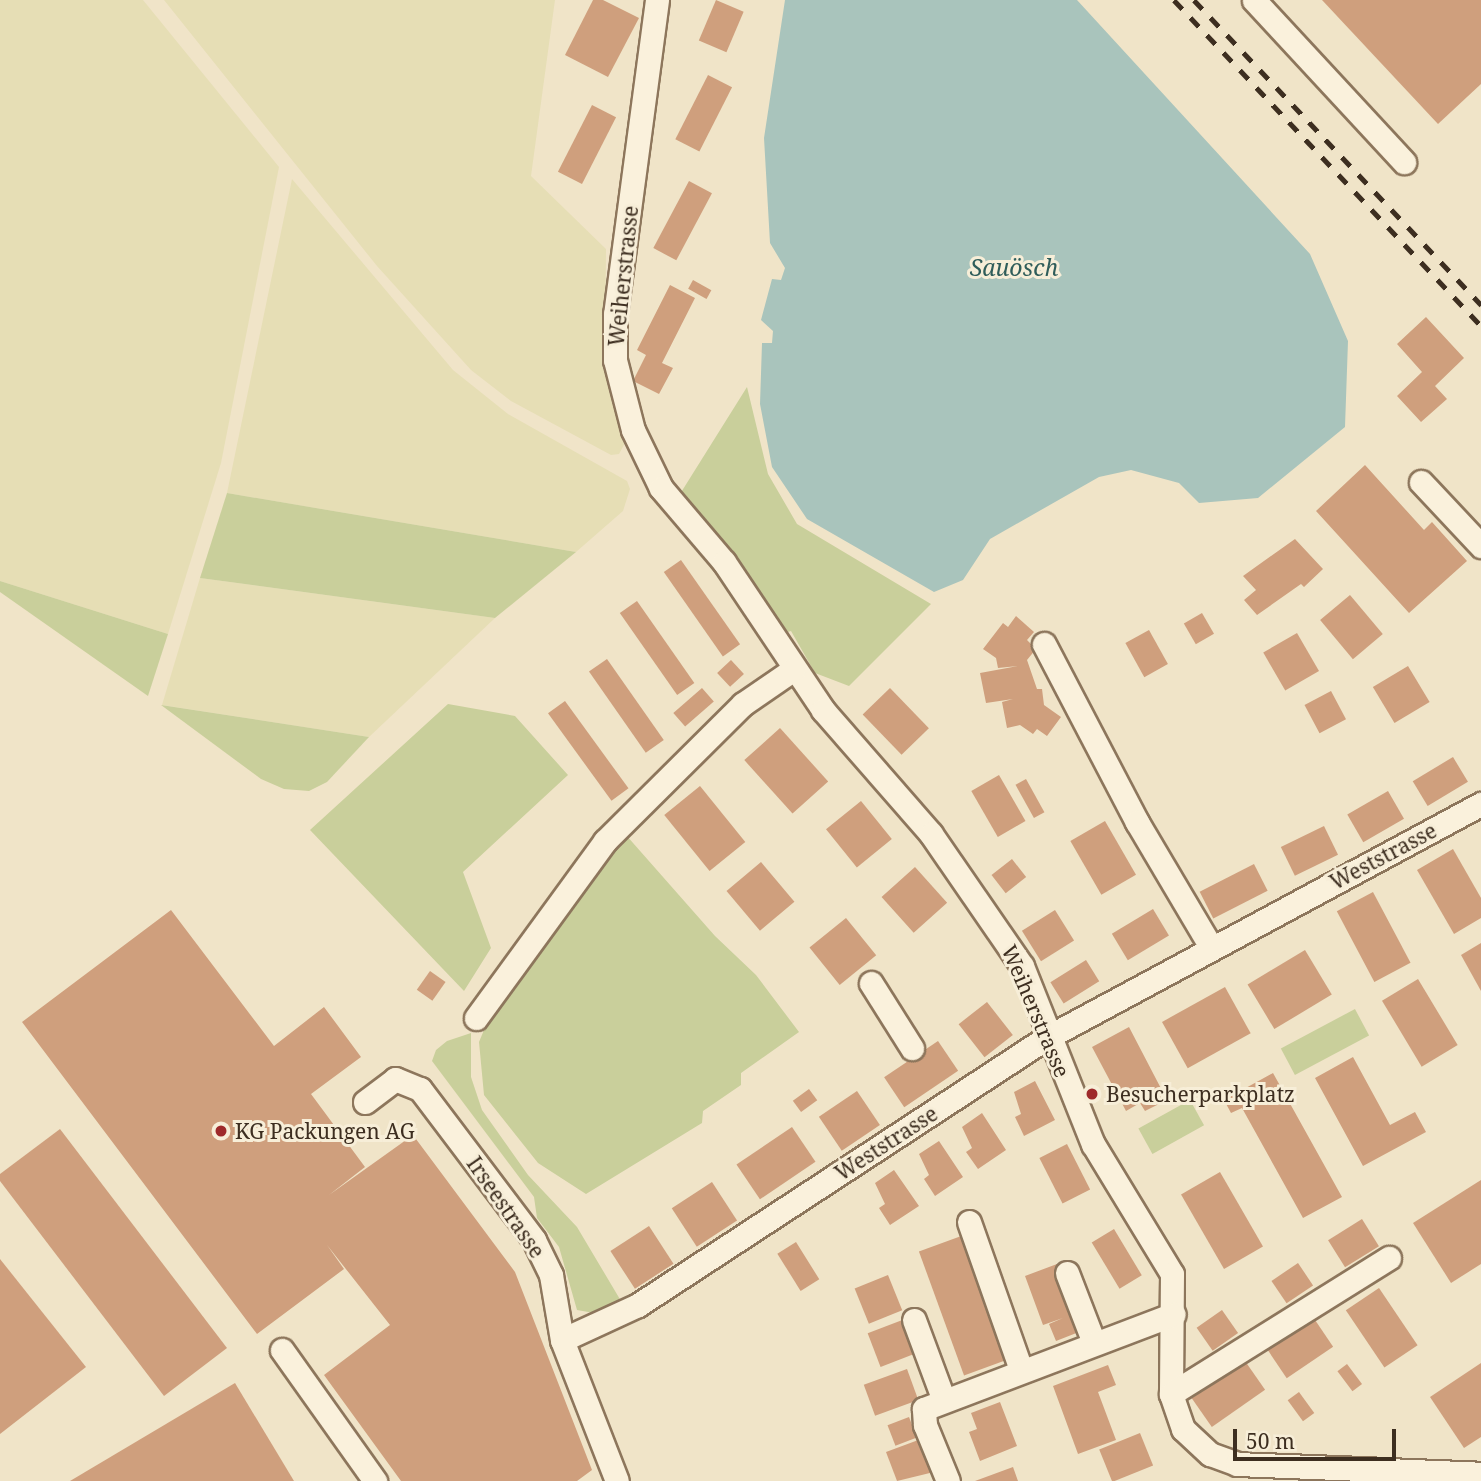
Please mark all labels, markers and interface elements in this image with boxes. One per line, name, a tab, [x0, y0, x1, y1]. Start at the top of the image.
street label: Weiherstrasse	[603, 204, 643, 348]
water label: Sauösch	[970, 253, 1058, 281]
street label: Weststrasse	[1325, 817, 1441, 895]
street label: Weiherstrasse	[997, 941, 1075, 1081]
place label: Besucherparkplatz	[1106, 1081, 1295, 1107]
marker: Besucherparkplatz	[1084, 1086, 1100, 1102]
street label: Weststrasse	[830, 1101, 942, 1185]
place label: KG Packungen AG	[235, 1118, 415, 1144]
marker: KG Packungen AG	[213, 1123, 229, 1139]
street label: Irseestrasse	[462, 1151, 550, 1263]
scale bar	[1236, 1414, 1399, 1458]
text: 50 m	[1246, 1427, 1295, 1455]

